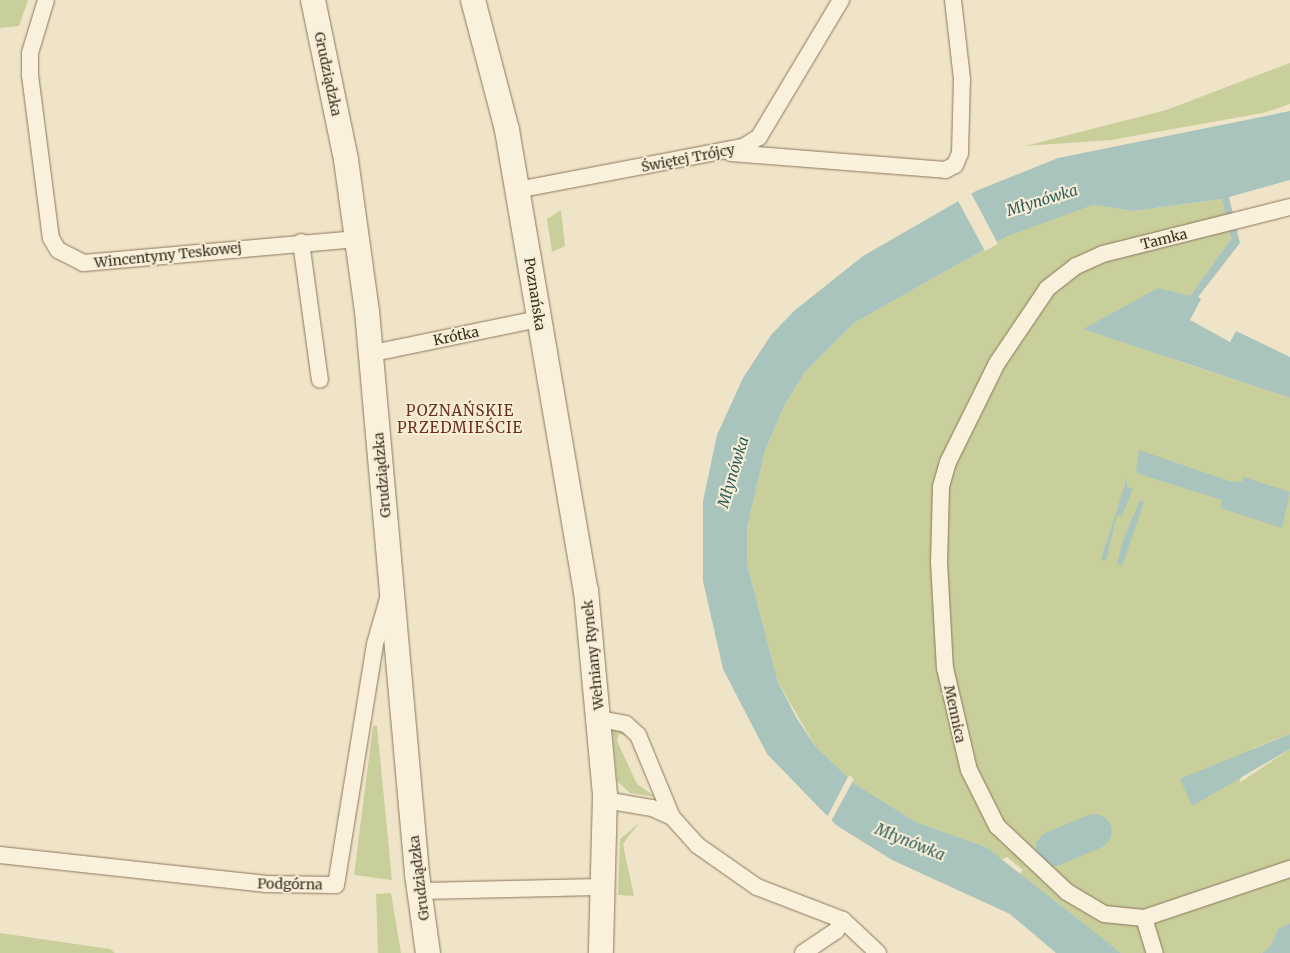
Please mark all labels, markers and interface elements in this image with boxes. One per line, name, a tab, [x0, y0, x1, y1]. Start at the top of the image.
street label: Grudziądzka	[311, 30, 345, 118]
street label: Świętej Trójcy	[640, 141, 736, 175]
water label: Młynówka	[1004, 181, 1080, 219]
street label: Tamka	[1139, 225, 1189, 253]
street label: Wincentyny Teskowej	[93, 239, 243, 271]
street label: Poznańska	[521, 256, 549, 332]
street label: Krótka	[432, 323, 480, 349]
district label: POZNAŃSKIE PRZEDMIEŚCIE	[395, 401, 525, 436]
street label: Grudziądzka	[370, 432, 394, 518]
water label: Młynówka	[714, 434, 752, 510]
street label: Wełniany Rynek	[579, 599, 607, 711]
street label: Mennica	[941, 684, 969, 744]
water label: Młynówka	[873, 820, 947, 864]
street label: Grudziądzka	[405, 835, 433, 921]
street label: Podgórna	[257, 875, 323, 893]

